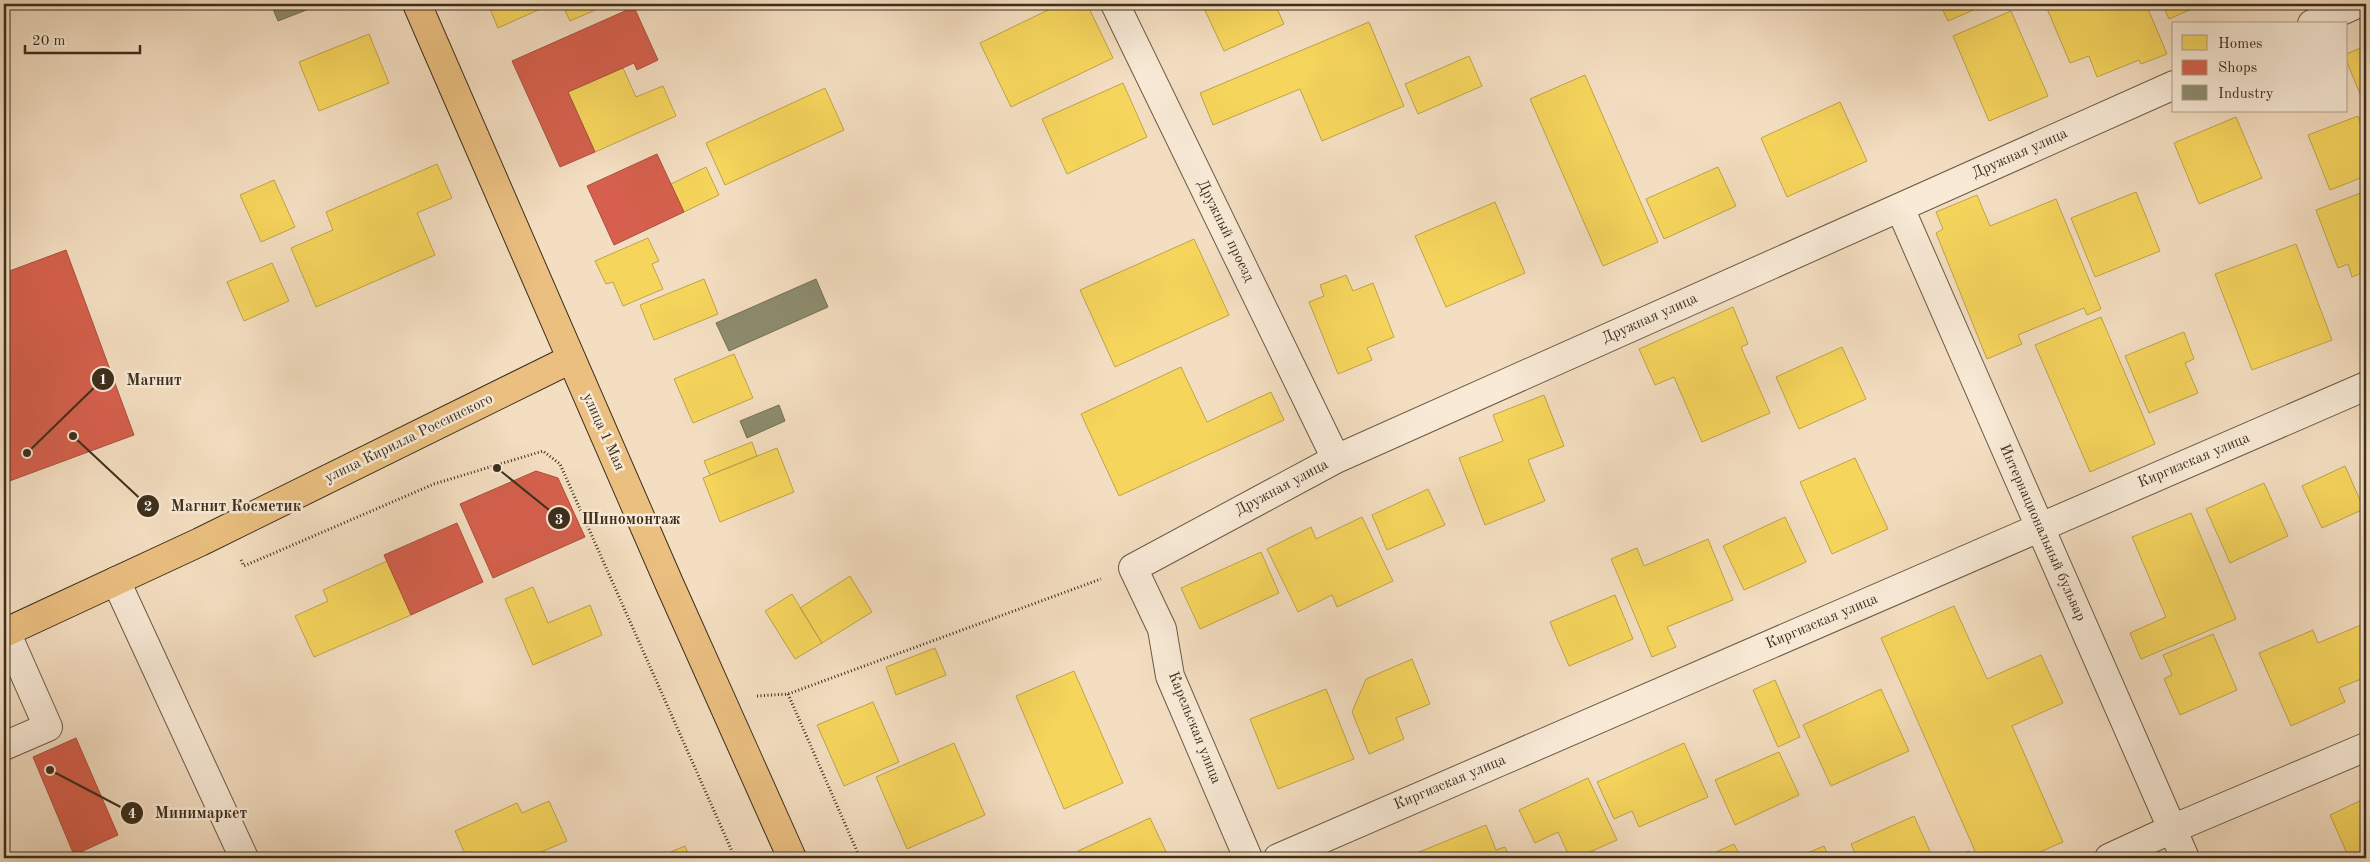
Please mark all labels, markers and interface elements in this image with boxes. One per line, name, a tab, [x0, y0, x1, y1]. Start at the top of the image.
scale bar	[25, 22, 140, 54]
legend	[2172, 22, 2348, 112]
text: 20 m	[32, 34, 66, 49]
text: Homes	[2218, 37, 2263, 52]
text: Shops	[2218, 61, 2257, 76]
text: Industry	[2218, 87, 2274, 102]
street label: Дружная улица	[1970, 126, 2071, 182]
street label: Дружный проезд	[1194, 178, 1256, 285]
street label: Дружная улица	[1600, 291, 1701, 347]
callout: Магнит	[91, 364, 191, 395]
text: 1	[99, 373, 107, 388]
text: Магнит	[126, 373, 182, 389]
street label: улица 1 Мая	[579, 391, 627, 473]
street label: улица Кирилла Россинского	[323, 392, 495, 486]
street label: Киргизская улица	[2136, 430, 2253, 491]
street label: Интернациональный бульвар	[1996, 442, 2088, 624]
street label: Дружная улица	[1233, 457, 1331, 519]
callout: Магнит Косметик	[135, 490, 311, 521]
text: Магнит Косметик	[171, 499, 302, 515]
text: 2	[144, 500, 152, 515]
callout: Шиномонтаж	[547, 503, 691, 534]
text: Шиномонтаж	[581, 512, 681, 528]
text: 3	[555, 513, 563, 528]
street label: Киргизская улица	[1764, 591, 1881, 652]
street label: Карельская улица	[1165, 670, 1224, 787]
street label: Киргизская улица	[1392, 752, 1509, 813]
callout: Минимаркет	[119, 797, 257, 828]
text: Минимаркет	[155, 806, 247, 822]
text: 4	[128, 807, 136, 822]

